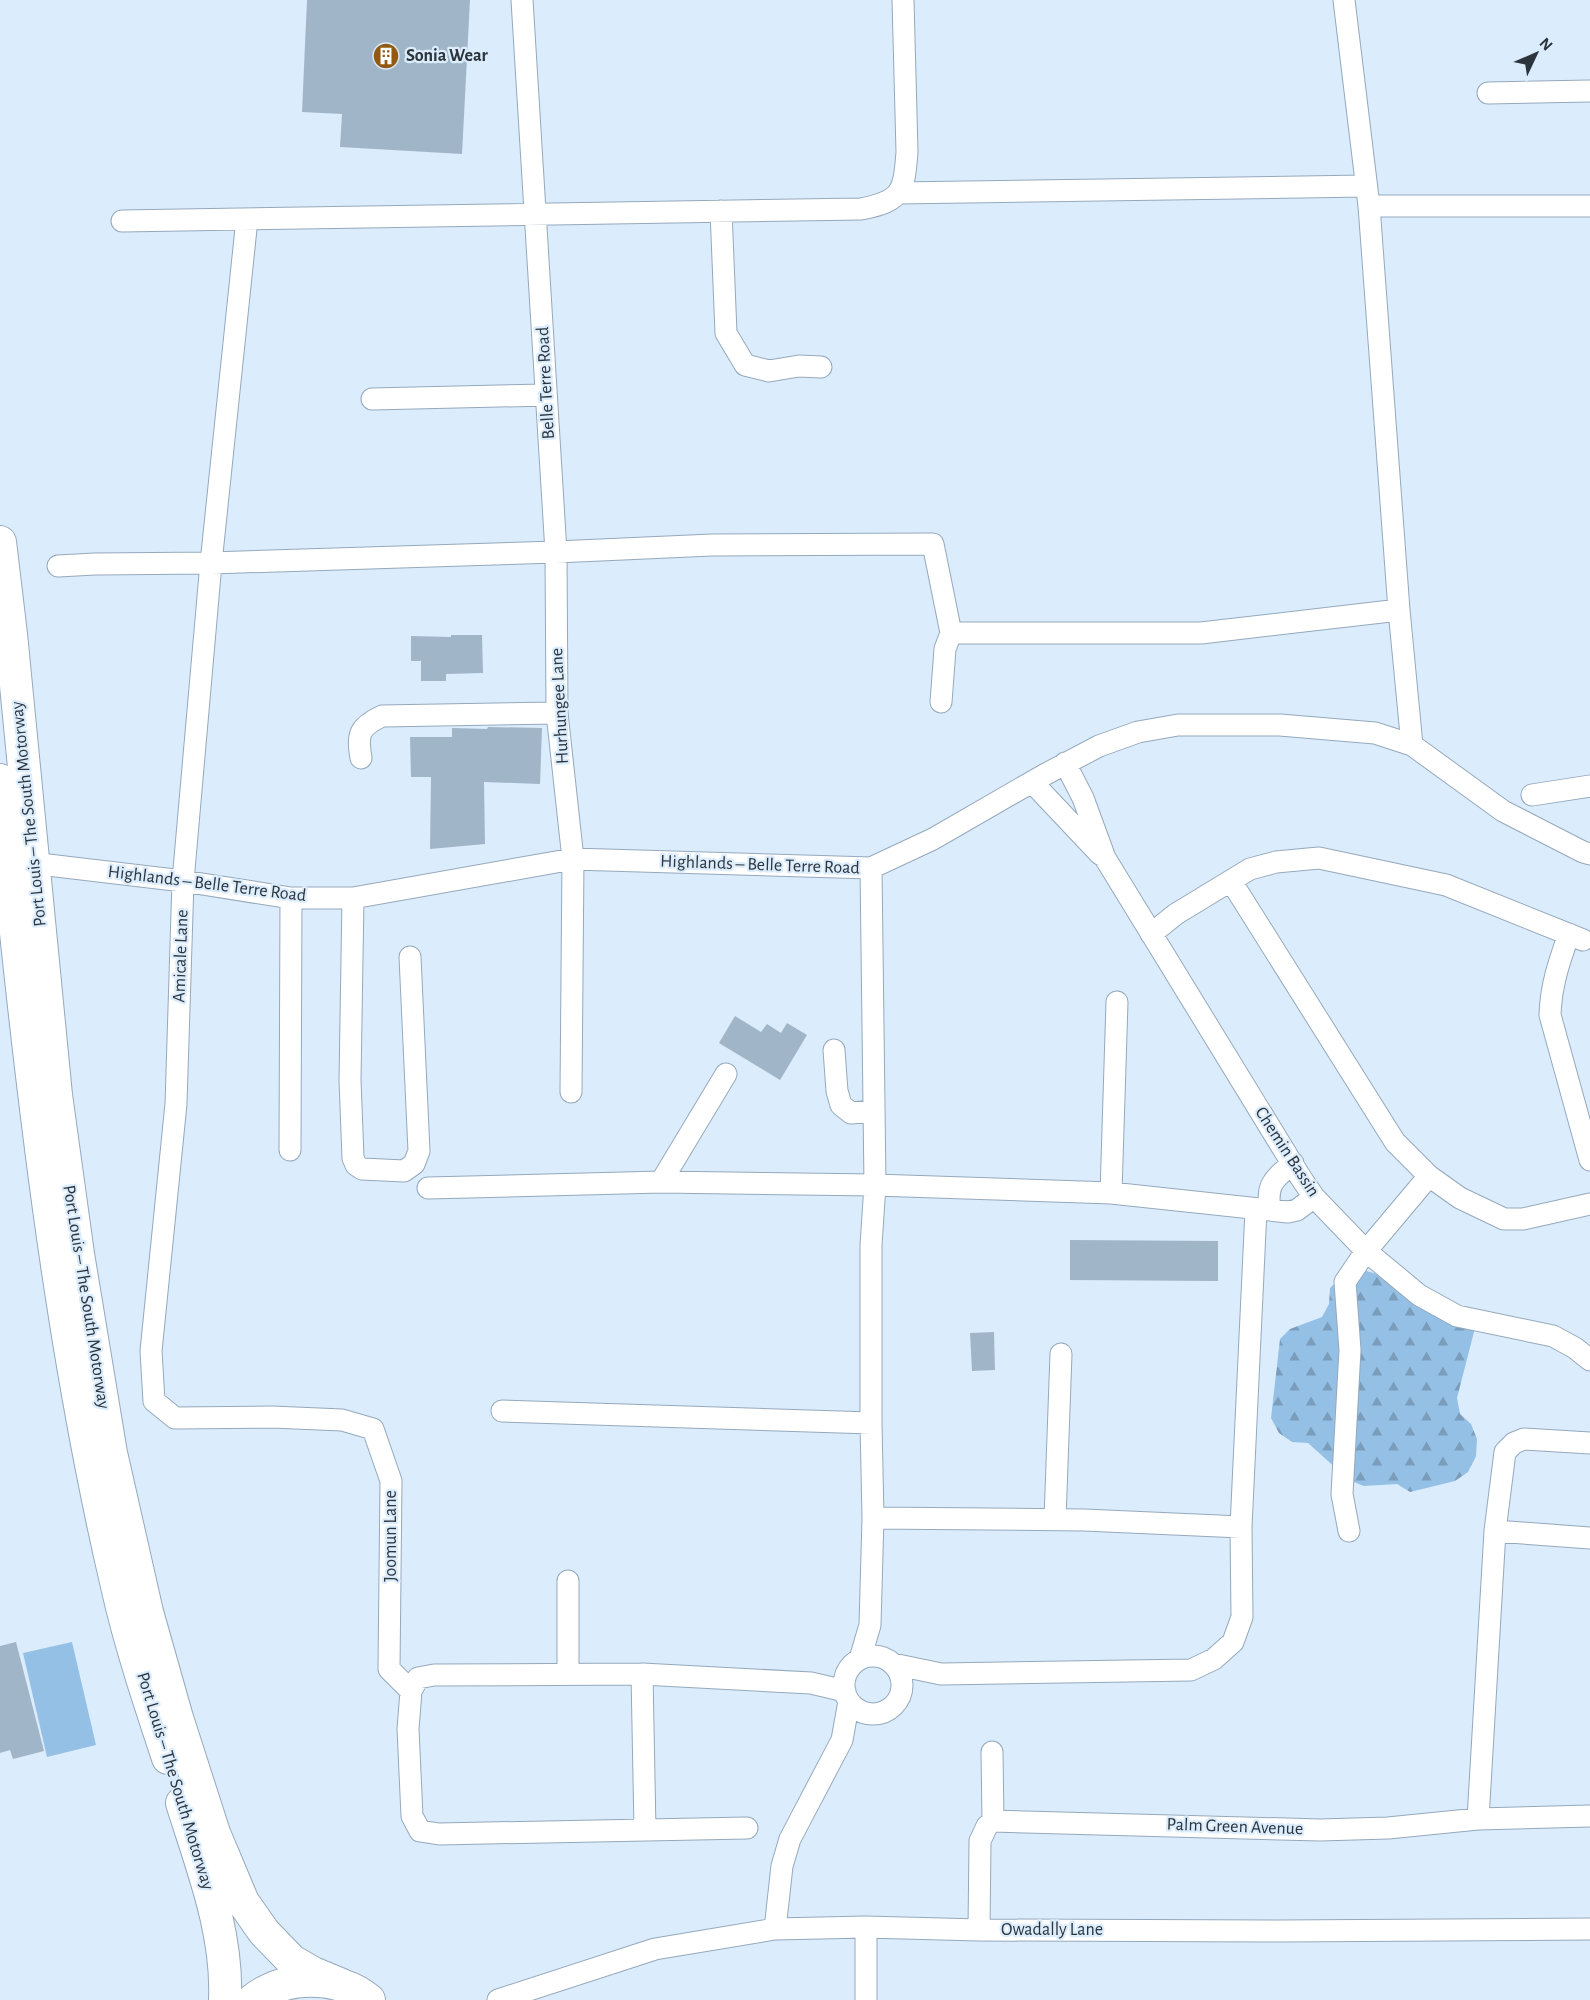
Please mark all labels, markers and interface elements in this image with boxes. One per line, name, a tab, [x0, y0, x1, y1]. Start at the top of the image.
north arrow	[1506, 24, 1566, 84]
text: N	[1536, 35, 1556, 54]
building icon: Sonia Wear	[371, 41, 401, 71]
place label: Sonia Wear	[406, 47, 489, 65]
street label: Belle Terre Road	[534, 326, 558, 440]
street label: Hurhungee Lane	[548, 648, 572, 764]
street label: Port Louis – The South Motorway	[8, 700, 50, 928]
street label: Highlands – Belle Terre Road	[660, 853, 860, 877]
street label: Highlands – Belle Terre Road	[107, 863, 307, 905]
street label: Amicale Lane	[170, 909, 192, 1003]
street label: Chemin Bassin	[1251, 1104, 1323, 1200]
street label: Port Louis – The South Motorway	[59, 1184, 113, 1411]
street label: Joomun Lane	[382, 1490, 400, 1582]
street label: Port Louis – The South Motorway	[133, 1670, 217, 1892]
street label: Palm Green Avenue	[1166, 1816, 1304, 1838]
street label: Owadally Lane	[1001, 1921, 1103, 1939]

